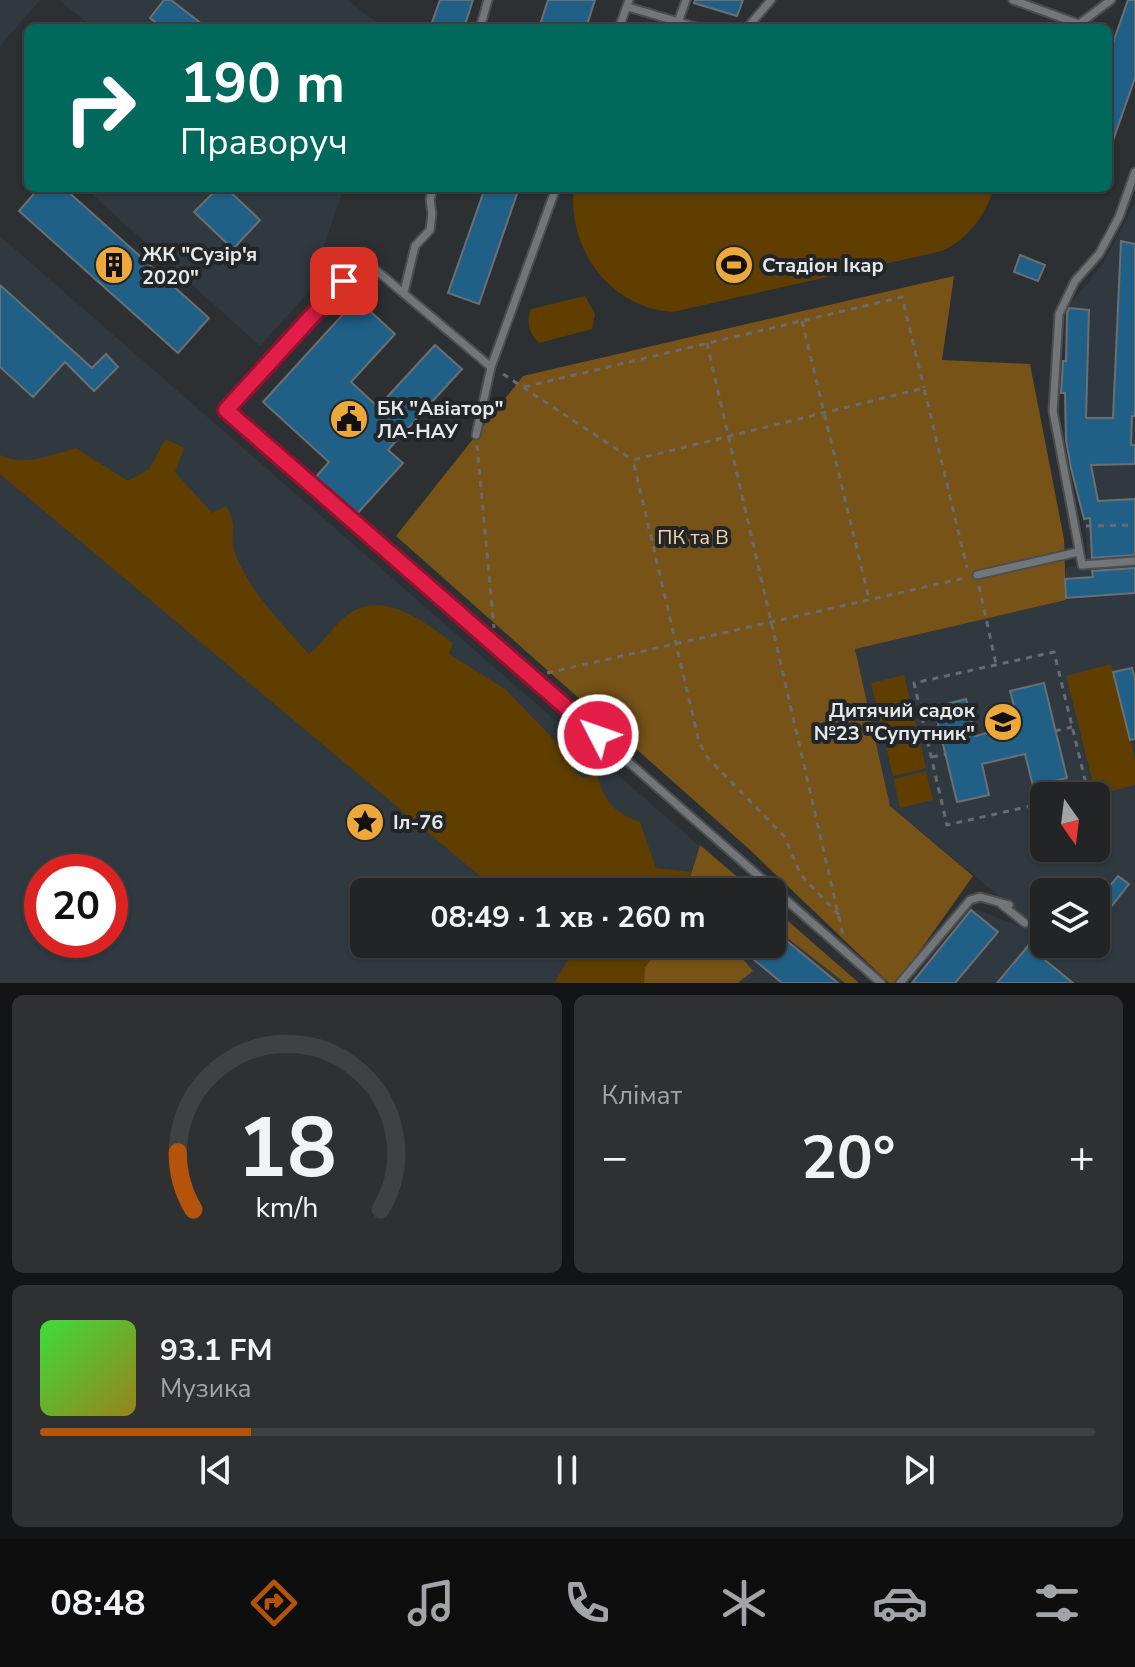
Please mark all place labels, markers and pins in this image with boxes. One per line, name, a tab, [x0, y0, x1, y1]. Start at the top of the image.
place label: ЖК "Сузір'я 2020"	[142, 241, 257, 291]
building icon: ЖК "Сузір'я 2020"	[93, 244, 135, 286]
sports icon: Стадіон Ікар	[713, 244, 755, 286]
pin	[310, 247, 378, 315]
place label: Стадіон Ікар	[762, 252, 884, 279]
place label: БК "Авіатор" ЛА-НАУ	[377, 395, 504, 445]
public building icon: БК "Авіатор" ЛА-НАУ	[328, 398, 370, 440]
place label: Дитячий садок №23 "Супутник"	[814, 697, 976, 747]
school or university icon: Дитячий садок №23 "Супутник"	[982, 701, 1024, 743]
place icon: Іл-76	[344, 801, 386, 843]
place label: Іл-76	[393, 809, 443, 836]

